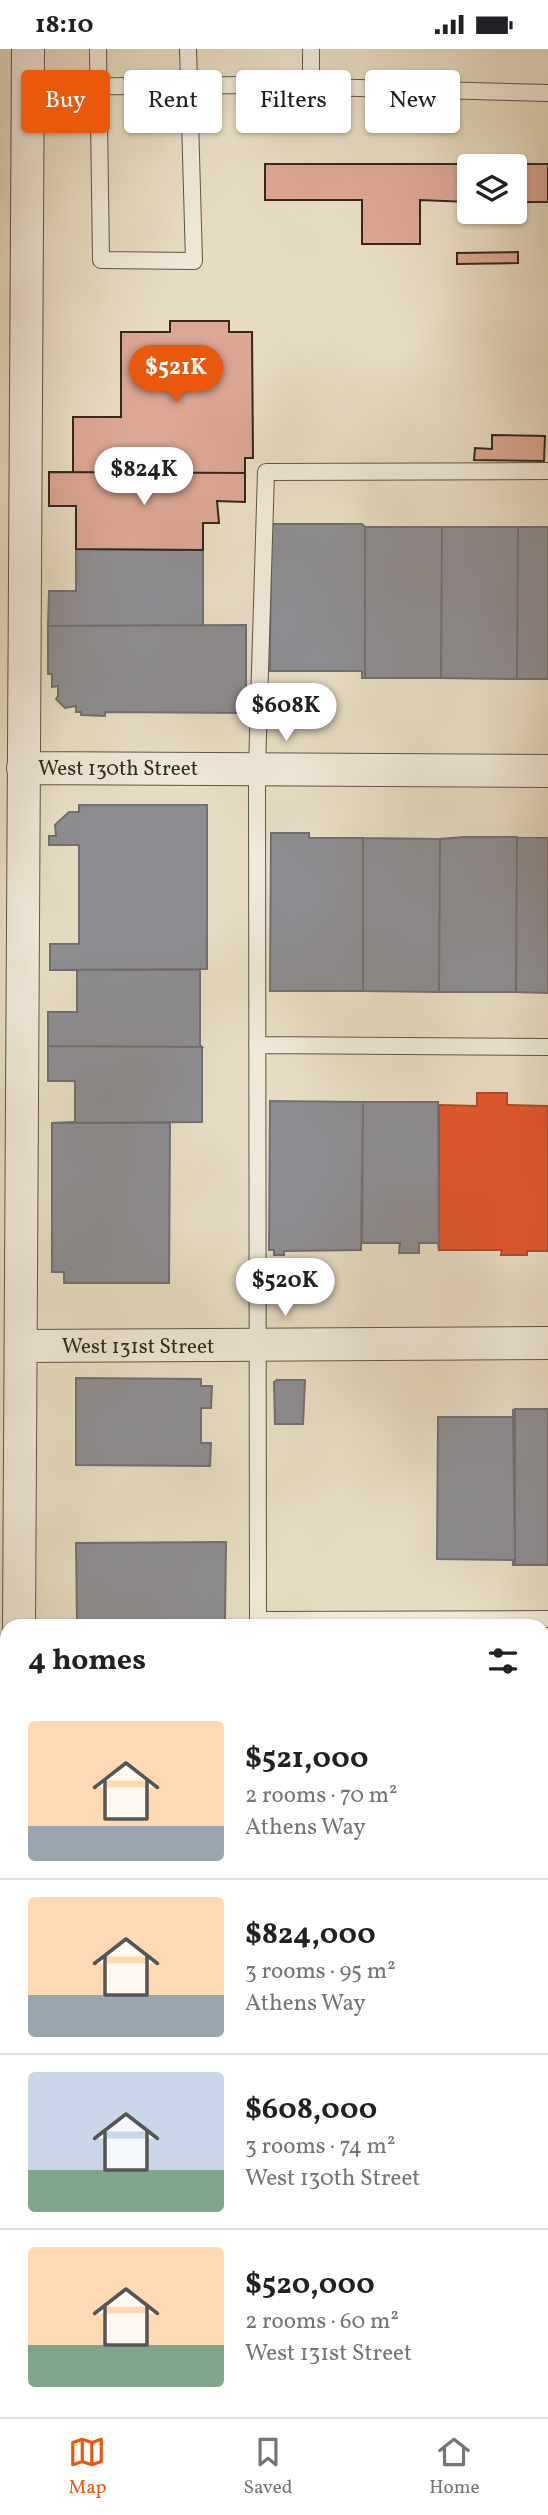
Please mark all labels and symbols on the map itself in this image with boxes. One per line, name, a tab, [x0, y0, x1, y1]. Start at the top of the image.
pin: $521K	[127, 345, 225, 405]
pin: $824K	[95, 447, 193, 507]
pin: $608K	[237, 683, 335, 743]
street label: West 130th Street	[38, 755, 198, 784]
pin: $520K	[236, 1259, 334, 1318]
street label: West 131st Street	[62, 1333, 214, 1362]

